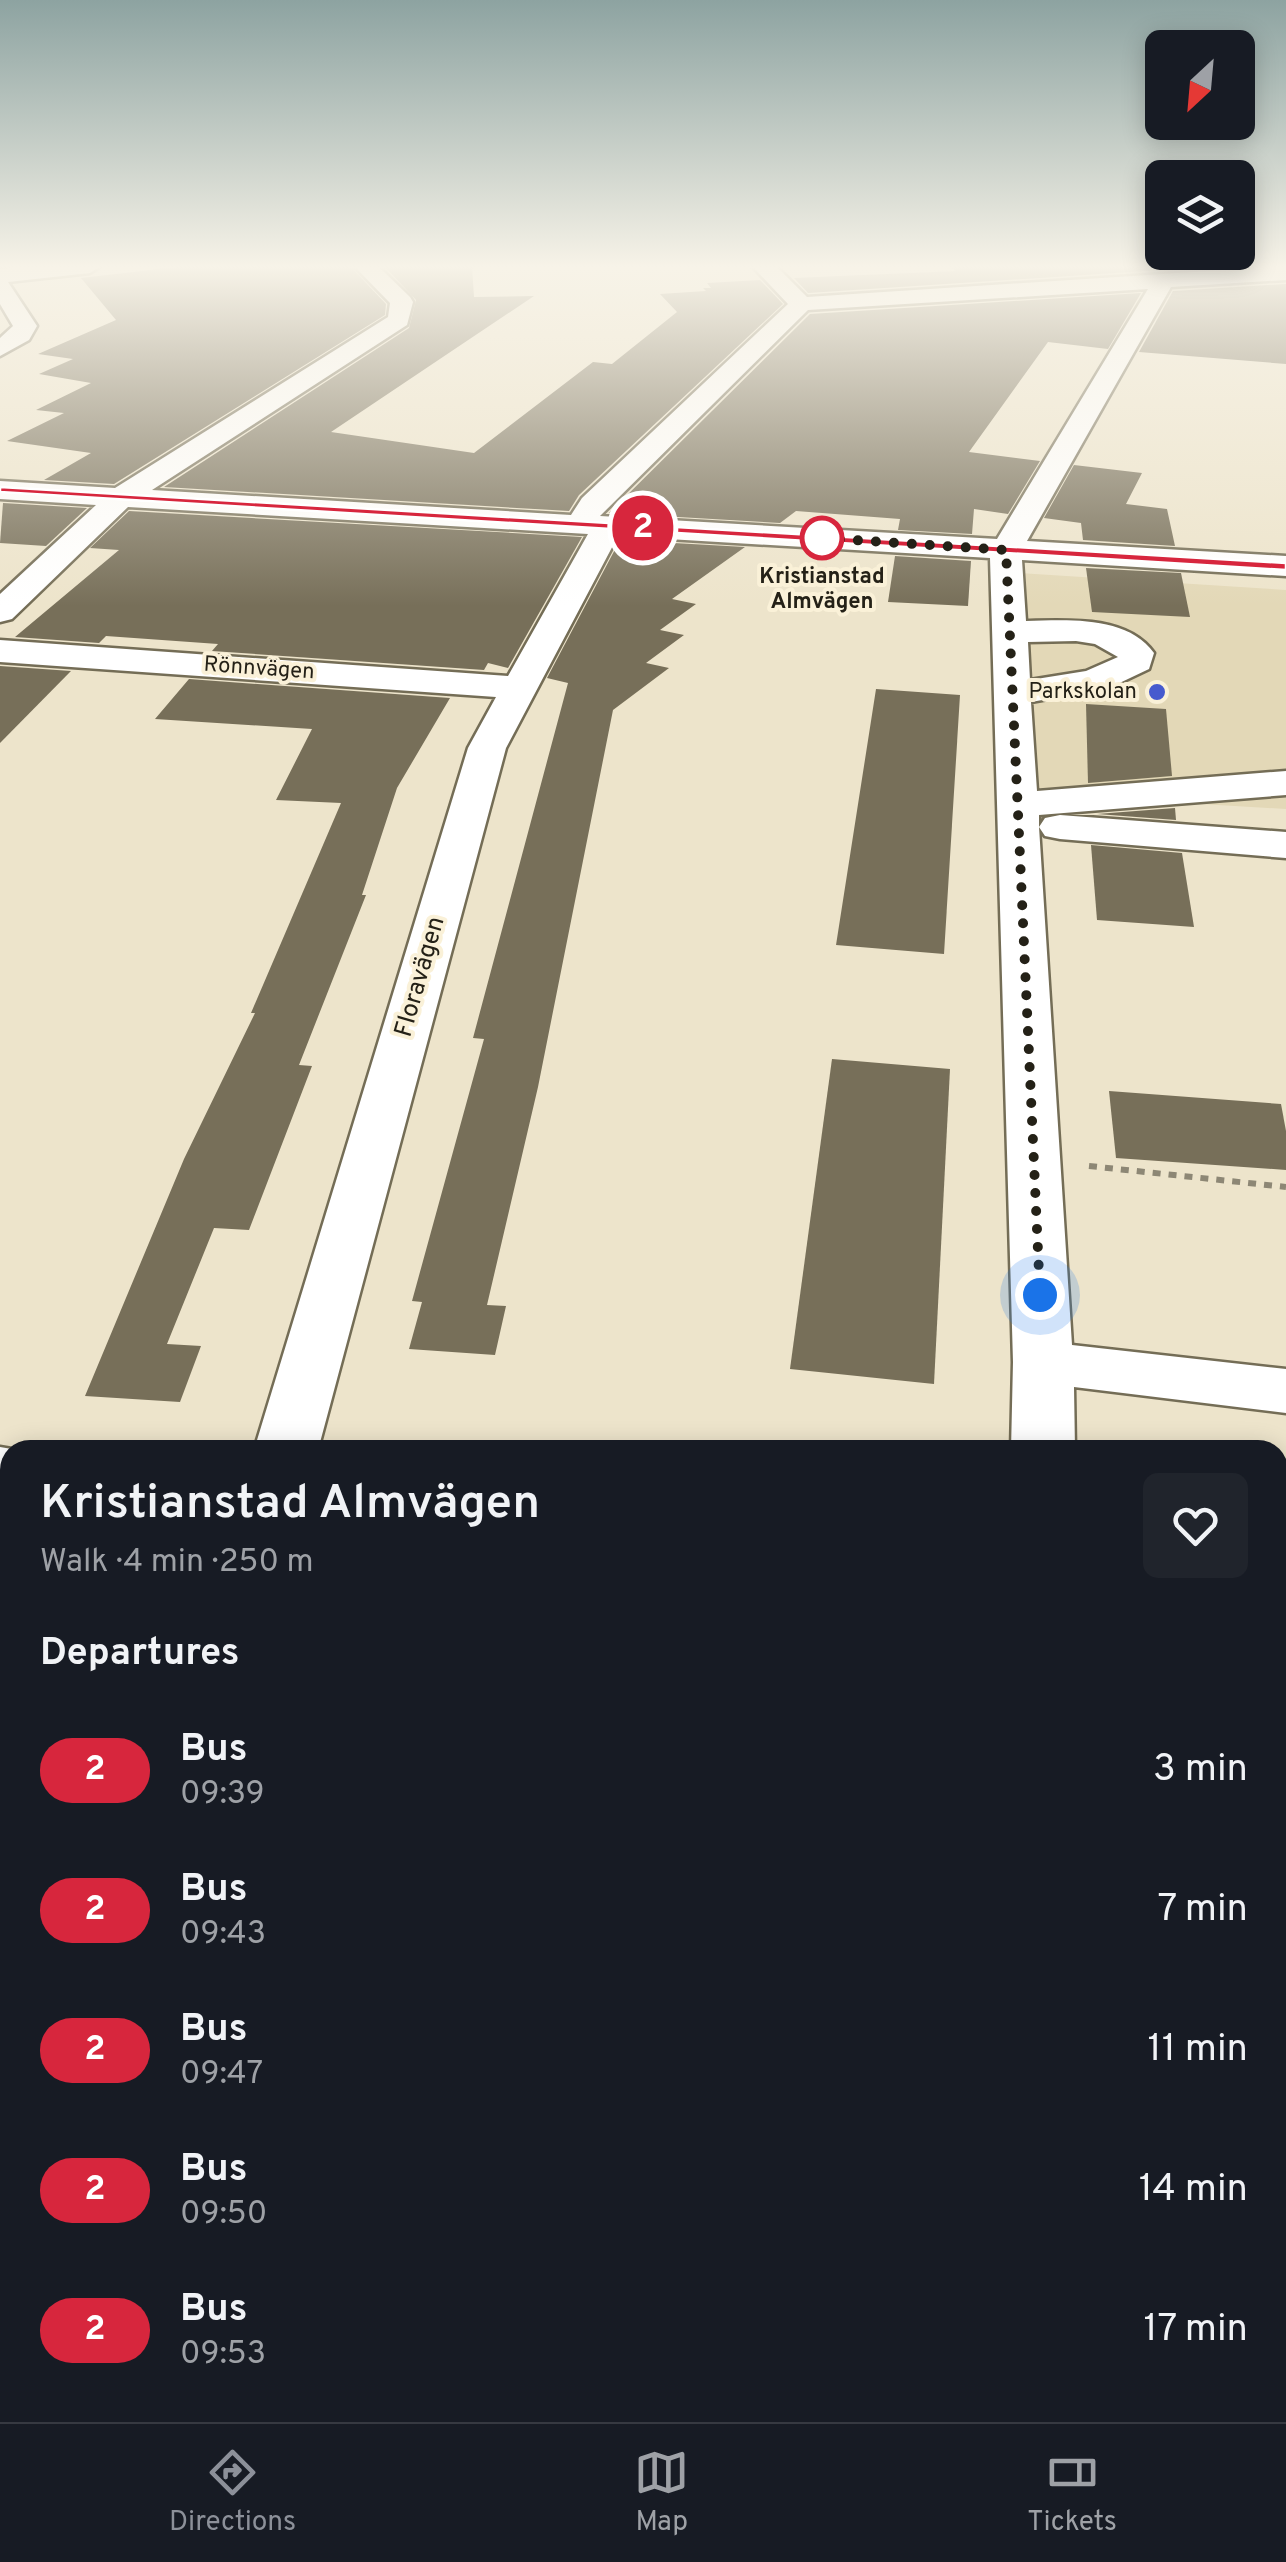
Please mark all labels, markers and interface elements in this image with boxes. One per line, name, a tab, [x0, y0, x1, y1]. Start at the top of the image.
north arrow	[1145, 30, 1255, 140]
map controls	[1145, 30, 1255, 270]
button: layers	[1145, 160, 1255, 270]
line badge: 2	[610, 496, 676, 560]
text: 2	[632, 506, 654, 550]
marker: Kristianstad Almvägen	[801, 517, 843, 559]
place label: Kristianstad Almvägen	[759, 564, 885, 616]
street label: Rönnvägen	[203, 652, 315, 686]
place label: Parkskolan	[1028, 679, 1137, 706]
marker: Parkskolan	[1146, 681, 1168, 703]
street label: Floravägen	[389, 913, 453, 1041]
your location	[1015, 1270, 1065, 1320]
button: heart	[1143, 1473, 1248, 1578]
text: Kristianstad Almvägen	[40, 1475, 540, 1535]
text: Walk · 4 min · 250 m	[40, 1543, 314, 1583]
text: Departures	[40, 1630, 240, 1679]
text: Bus	[180, 1726, 247, 1775]
text: 3 min	[1153, 1746, 1248, 1795]
text: 2	[84, 1748, 106, 1792]
text: 09:39	[180, 1775, 265, 1815]
text: Bus	[180, 1866, 247, 1915]
text: 7 min	[1158, 1886, 1248, 1935]
text: 2	[84, 1888, 106, 1932]
text: 09:43	[180, 1915, 266, 1955]
text: Bus	[180, 2006, 247, 2055]
text: 11 min	[1147, 2026, 1248, 2075]
text: 2	[84, 2028, 106, 2072]
text: 09:47	[180, 2055, 263, 2095]
text: Bus	[180, 2146, 247, 2195]
text: 14 min	[1139, 2166, 1248, 2215]
text: 2	[84, 2168, 106, 2212]
text: 09:50	[180, 2195, 267, 2235]
text: Bus	[180, 2286, 247, 2335]
text: 17 min	[1143, 2306, 1248, 2355]
text: 2	[84, 2308, 106, 2352]
text: 09:53	[180, 2335, 266, 2375]
tab: Directions	[169, 2445, 296, 2541]
tab: Map	[634, 2445, 689, 2541]
tab: Tickets	[1027, 2445, 1117, 2541]

